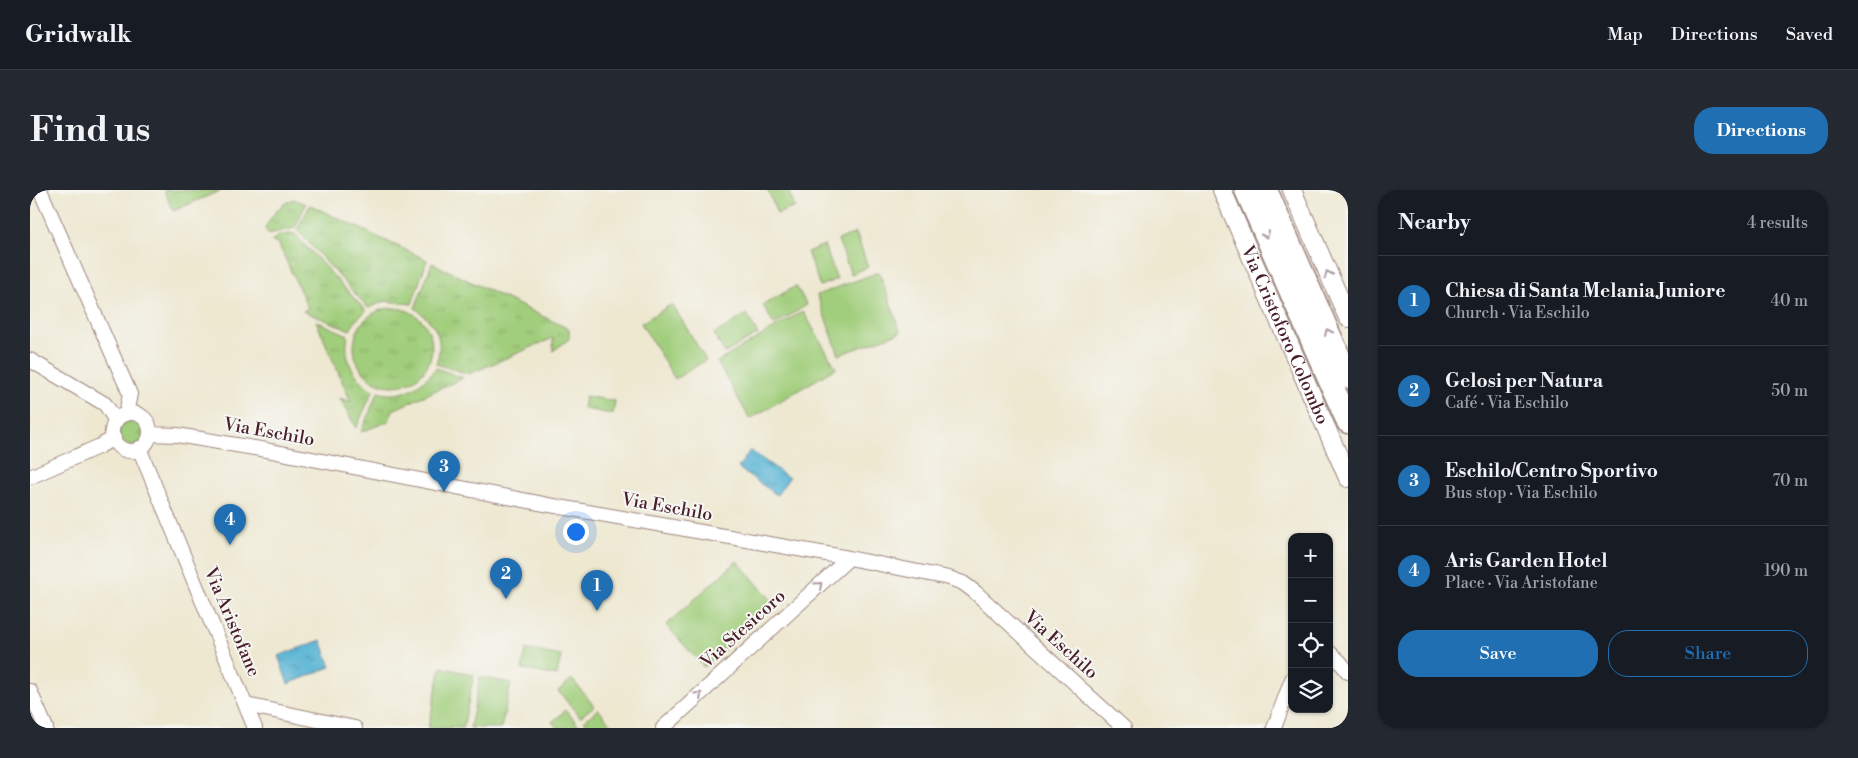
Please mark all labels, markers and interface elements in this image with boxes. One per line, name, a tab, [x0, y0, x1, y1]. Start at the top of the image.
text: Gridwalk	[25, 20, 132, 50]
text: Map	[1607, 23, 1643, 46]
text: Directions	[1671, 23, 1758, 46]
text: Saved	[1786, 23, 1833, 46]
button: Directions	[1694, 107, 1828, 154]
text: Find us	[30, 109, 150, 152]
text: Nearby	[1398, 210, 1471, 236]
text: 4 results	[1747, 213, 1808, 233]
one-way arrow	[1259, 230, 1270, 239]
street label: Via Cristoforo Colombo	[1236, 241, 1335, 428]
one-way arrow	[1324, 270, 1335, 279]
text: Chiesa di Santa Melania Juniore	[1445, 279, 1725, 303]
text: 1	[1410, 291, 1418, 311]
text: 40 m	[1771, 291, 1808, 311]
text: Church · Via Eschilo	[1445, 303, 1590, 323]
one-way arrow	[1324, 328, 1335, 337]
text: Gelosi per Natura	[1445, 369, 1603, 393]
text: 2	[1409, 381, 1419, 401]
text: 50 m	[1771, 381, 1808, 401]
text: Café · Via Eschilo	[1445, 393, 1569, 413]
street label: Via Eschilo	[221, 413, 316, 451]
pin: 3	[428, 451, 460, 492]
text: Eschilo/Centro Sportivo	[1445, 459, 1658, 483]
text: 3	[1409, 471, 1419, 491]
text: 70 m	[1772, 471, 1808, 491]
text: Bus stop · Via Eschilo	[1445, 483, 1598, 503]
street label: Via Eschilo	[619, 488, 714, 526]
pin: 4	[214, 504, 246, 545]
your location	[563, 519, 589, 545]
map controls	[1288, 533, 1333, 713]
button: +	[1288, 533, 1333, 578]
text: Aris Garden Hotel	[1445, 549, 1607, 573]
pin: 2	[490, 558, 522, 599]
text: 4	[1409, 561, 1419, 581]
text: 190 m	[1764, 561, 1808, 581]
street label: Via Aristofane	[198, 563, 265, 680]
pin: 1	[581, 570, 613, 611]
text: Place · Via Aristofane	[1445, 573, 1598, 593]
button: −	[1288, 578, 1333, 623]
one-way arrow	[813, 582, 822, 591]
street label: Via Stesicoro	[695, 585, 790, 674]
street label: Via Eschilo	[1018, 605, 1103, 684]
button: locate	[1288, 623, 1333, 668]
button: Save	[1398, 630, 1598, 677]
button: Share	[1608, 630, 1808, 677]
button: layers	[1288, 668, 1333, 713]
one-way arrow	[693, 692, 702, 701]

